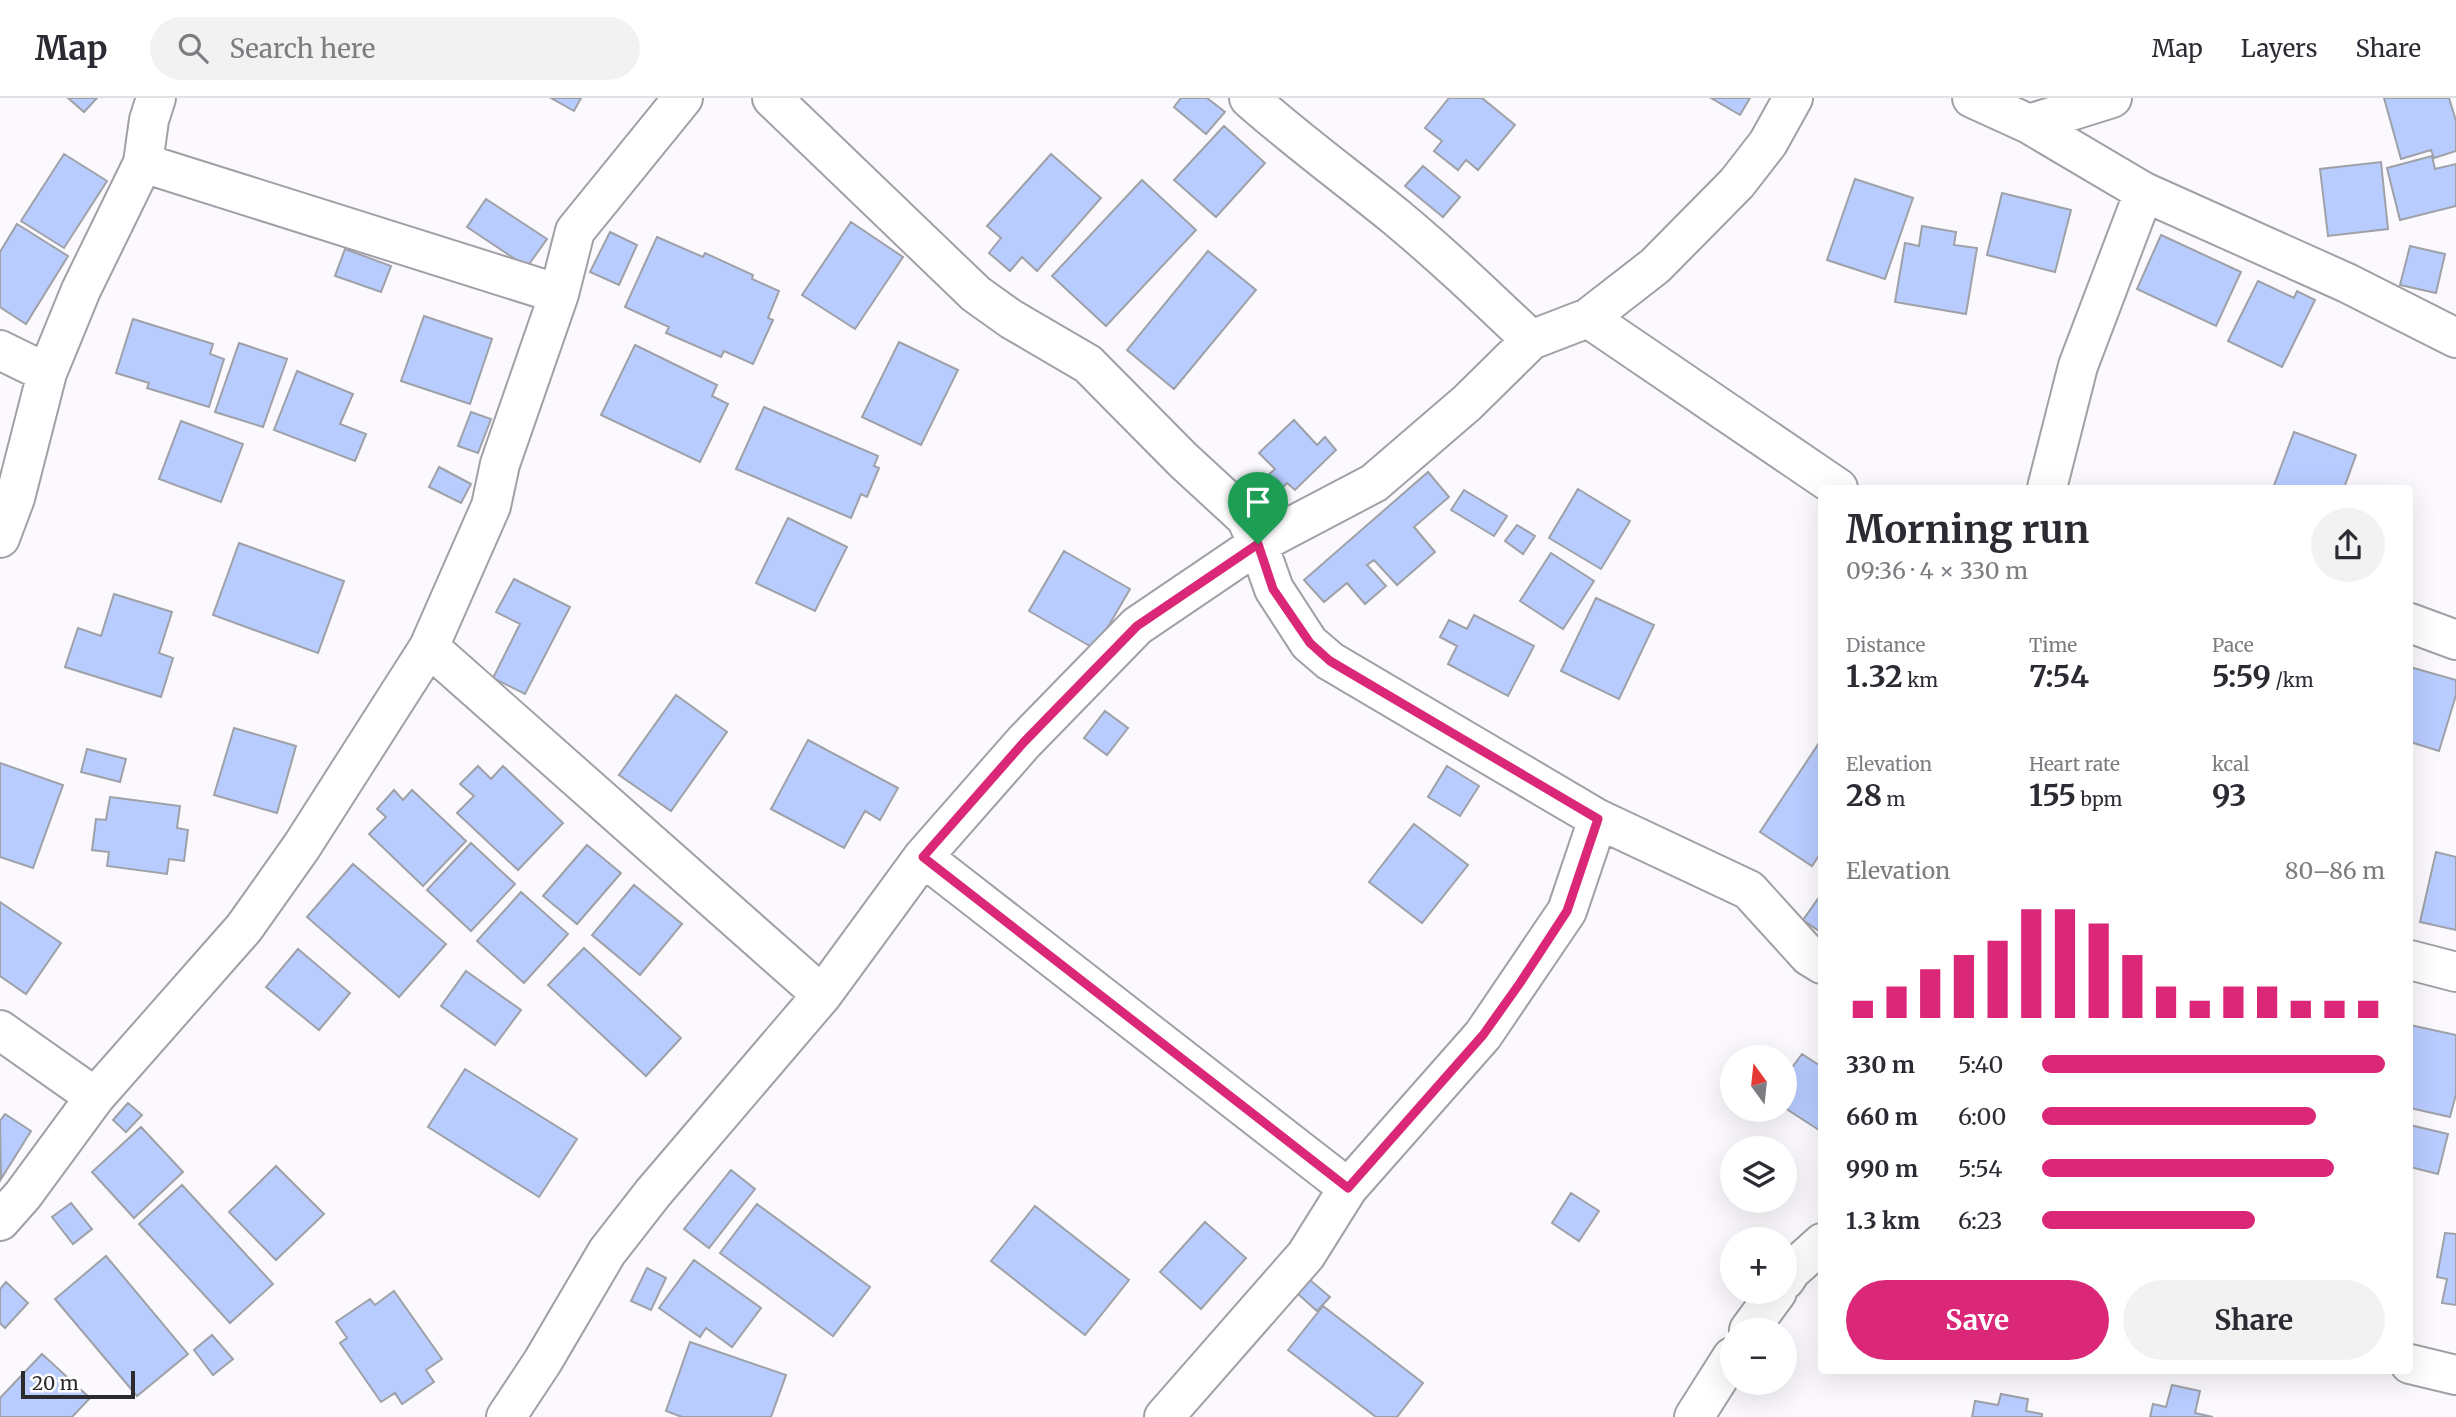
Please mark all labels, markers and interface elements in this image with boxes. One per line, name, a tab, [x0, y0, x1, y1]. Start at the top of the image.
search box	[150, 17, 640, 80]
text: Map	[35, 28, 108, 69]
icon: search	[174, 29, 212, 67]
text: Search here	[230, 32, 375, 65]
text: Map	[2152, 33, 2203, 64]
text: Layers	[2241, 33, 2317, 64]
text: Share	[2355, 33, 2421, 64]
pin	[1228, 472, 1288, 544]
icon: arrive	[1239, 483, 1277, 521]
text: Morning run	[1846, 506, 2089, 553]
button: share	[2311, 508, 2385, 582]
text: 09:36 · 4 × 330 m	[1846, 556, 2028, 585]
text: Distance	[1846, 633, 1925, 657]
text: Time	[2029, 633, 2077, 657]
text: Pace	[2212, 633, 2254, 657]
text: 1.32	[1846, 657, 1903, 695]
text: 7:54	[2029, 657, 2089, 695]
text: 5:59	[2212, 657, 2271, 695]
text: km	[1903, 668, 1938, 692]
text: /km	[2271, 668, 2314, 692]
text: Elevation	[1846, 752, 1932, 776]
text: Heart rate	[2029, 752, 2120, 776]
text: kcal	[2212, 752, 2249, 776]
text: 28	[1846, 776, 1882, 814]
text: 155	[2029, 776, 2076, 814]
text: 93	[2212, 776, 2246, 814]
text: m	[1882, 787, 1905, 811]
text: bpm	[2076, 787, 2122, 811]
text: Elevation	[1846, 856, 1950, 885]
text: 80–86 m	[2285, 856, 2385, 885]
north arrow	[1720, 1045, 1797, 1122]
map controls	[1720, 1045, 1797, 1395]
text: 330 m	[1846, 1050, 1915, 1079]
text: 5:40	[1958, 1050, 2003, 1079]
text: 660 m	[1846, 1102, 1918, 1131]
text: 6:00	[1958, 1102, 2006, 1131]
button: layers	[1720, 1136, 1797, 1213]
text: 990 m	[1846, 1154, 1918, 1183]
text: 5:54	[1958, 1154, 2003, 1183]
text: 1.3 km	[1846, 1206, 1920, 1235]
text: 6:23	[1958, 1206, 2002, 1235]
button: +	[1720, 1227, 1797, 1304]
button: Save	[1846, 1280, 2109, 1360]
button: Share	[2123, 1280, 2385, 1360]
button: −	[1720, 1318, 1797, 1395]
scale bar	[21, 1368, 135, 1400]
text: 20 m	[32, 1371, 79, 1395]

